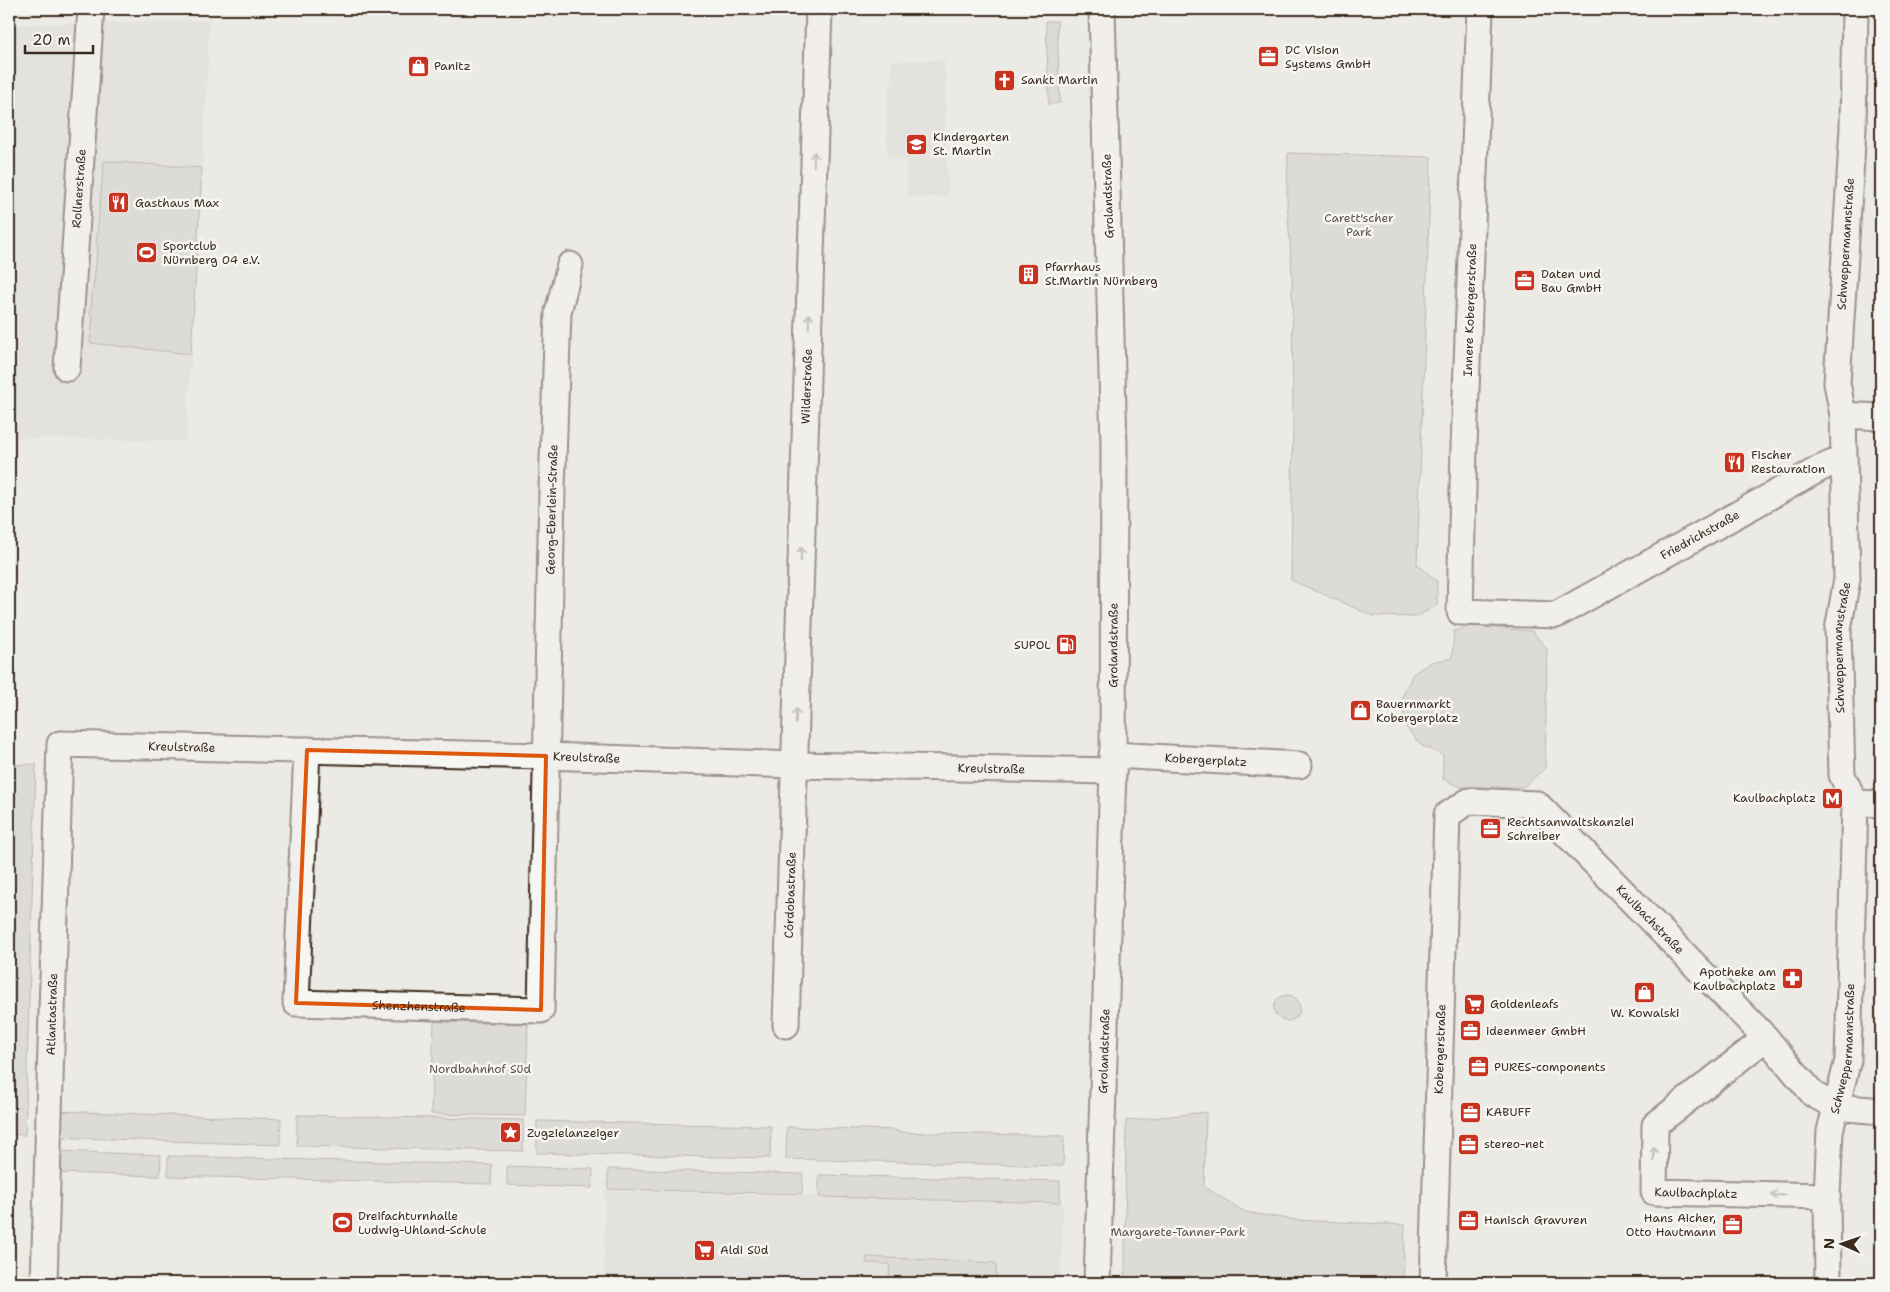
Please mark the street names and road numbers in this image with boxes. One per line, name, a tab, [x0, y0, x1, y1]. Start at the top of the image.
street label: Rollnerstraße	[68, 148, 90, 228]
street label: Grolandstraße	[1099, 153, 1117, 239]
street label: Schweppermannstraße	[1834, 177, 1858, 310]
street label: Innere Kobergerstraße	[1460, 243, 1480, 377]
street label: Wilderstraße	[798, 348, 816, 424]
street label: Georg-Eberlein-Straße	[542, 444, 562, 575]
street label: Friedrichstraße	[1657, 507, 1743, 564]
street label: Schweppermannstraße	[1830, 580, 1854, 714]
street label: Grolandstraße	[1105, 602, 1122, 688]
street label: Kreulstraße	[148, 738, 216, 756]
street label: Kreulstraße	[553, 748, 621, 767]
street label: Kobergerplatz	[1164, 750, 1248, 770]
street label: Kreulstraße	[958, 760, 1025, 777]
street label: Córdobastraße	[781, 851, 800, 939]
street label: Kaulbachstraße	[1613, 881, 1688, 958]
street label: Atlantastraße	[43, 973, 61, 1056]
street label: Schweppermannstraße	[1827, 983, 1858, 1116]
street label: Shenzhenstraße	[372, 997, 466, 1016]
street label: Kobergerstraße	[1431, 1004, 1449, 1094]
street label: Grolandstraße	[1095, 1008, 1114, 1094]
street label: Kaulbachplatz	[1654, 1184, 1738, 1202]

